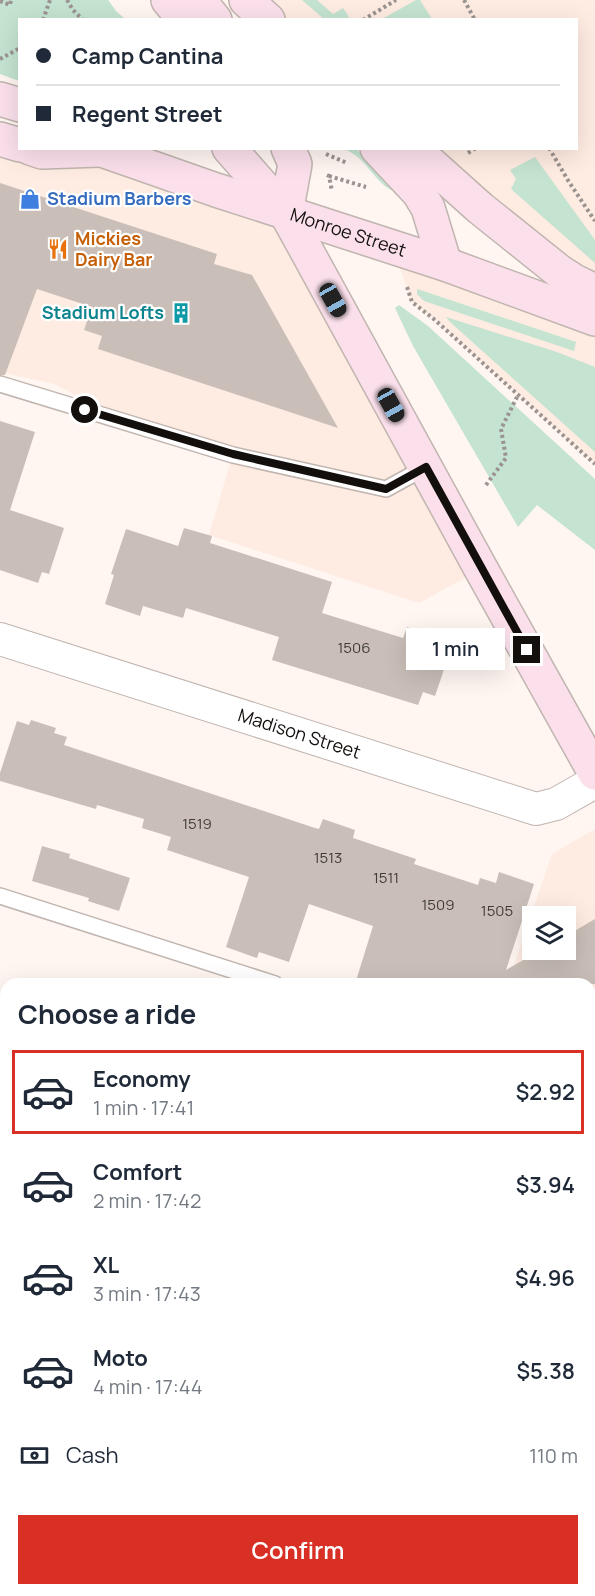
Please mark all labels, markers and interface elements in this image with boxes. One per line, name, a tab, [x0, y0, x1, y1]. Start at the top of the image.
text: Camp Cantina	[72, 41, 223, 71]
text: Regent Street	[72, 99, 222, 129]
place label: Stadium Barbers	[47, 186, 192, 210]
shop icon: Stadium Barbers	[18, 187, 42, 211]
street label: Monroe Street	[287, 202, 409, 262]
place label: Mickies Dairy Bar	[75, 226, 153, 271]
restaurant icon: Mickies Dairy Bar	[46, 237, 70, 261]
car	[316, 280, 350, 320]
place label: Stadium Lofts	[42, 300, 164, 324]
building icon: Stadium Lofts	[169, 301, 193, 325]
car	[374, 385, 408, 425]
route start	[71, 396, 98, 423]
callout: 1 min	[407, 629, 506, 671]
text: 1 min	[432, 635, 479, 662]
route end	[513, 636, 540, 663]
house number: 1506	[338, 637, 370, 658]
street label: Madison Street	[235, 702, 364, 764]
house number: 1519	[182, 813, 212, 834]
house number: 1513	[314, 847, 342, 868]
house number: 1511	[373, 867, 399, 888]
house number: 1509	[422, 894, 454, 915]
house number: 1505	[481, 900, 513, 921]
map controls	[522, 906, 576, 960]
button: layers	[522, 906, 576, 960]
text: Choose a ride	[18, 995, 196, 1032]
text: Economy	[93, 1064, 191, 1094]
icon: car	[21, 1065, 75, 1119]
text: $2.92	[516, 1077, 575, 1107]
text: 1 min · 17:41	[93, 1094, 194, 1121]
text: Comfort	[93, 1157, 182, 1187]
icon: car	[21, 1158, 75, 1212]
text: $3.94	[516, 1170, 575, 1200]
text: 2 min · 17:42	[93, 1187, 201, 1214]
text: XL	[93, 1250, 119, 1280]
icon: car	[21, 1251, 75, 1305]
text: $4.96	[515, 1263, 575, 1293]
text: 3 min · 17:43	[93, 1280, 201, 1307]
text: Moto	[93, 1343, 148, 1373]
icon: car	[21, 1344, 75, 1398]
text: $5.38	[517, 1356, 575, 1386]
text: 4 min · 17:44	[93, 1373, 202, 1400]
icon: cash	[18, 1439, 51, 1472]
text: Cash	[66, 1440, 119, 1470]
text: 110 m	[529, 1442, 578, 1469]
button: Confirm	[18, 1515, 578, 1584]

